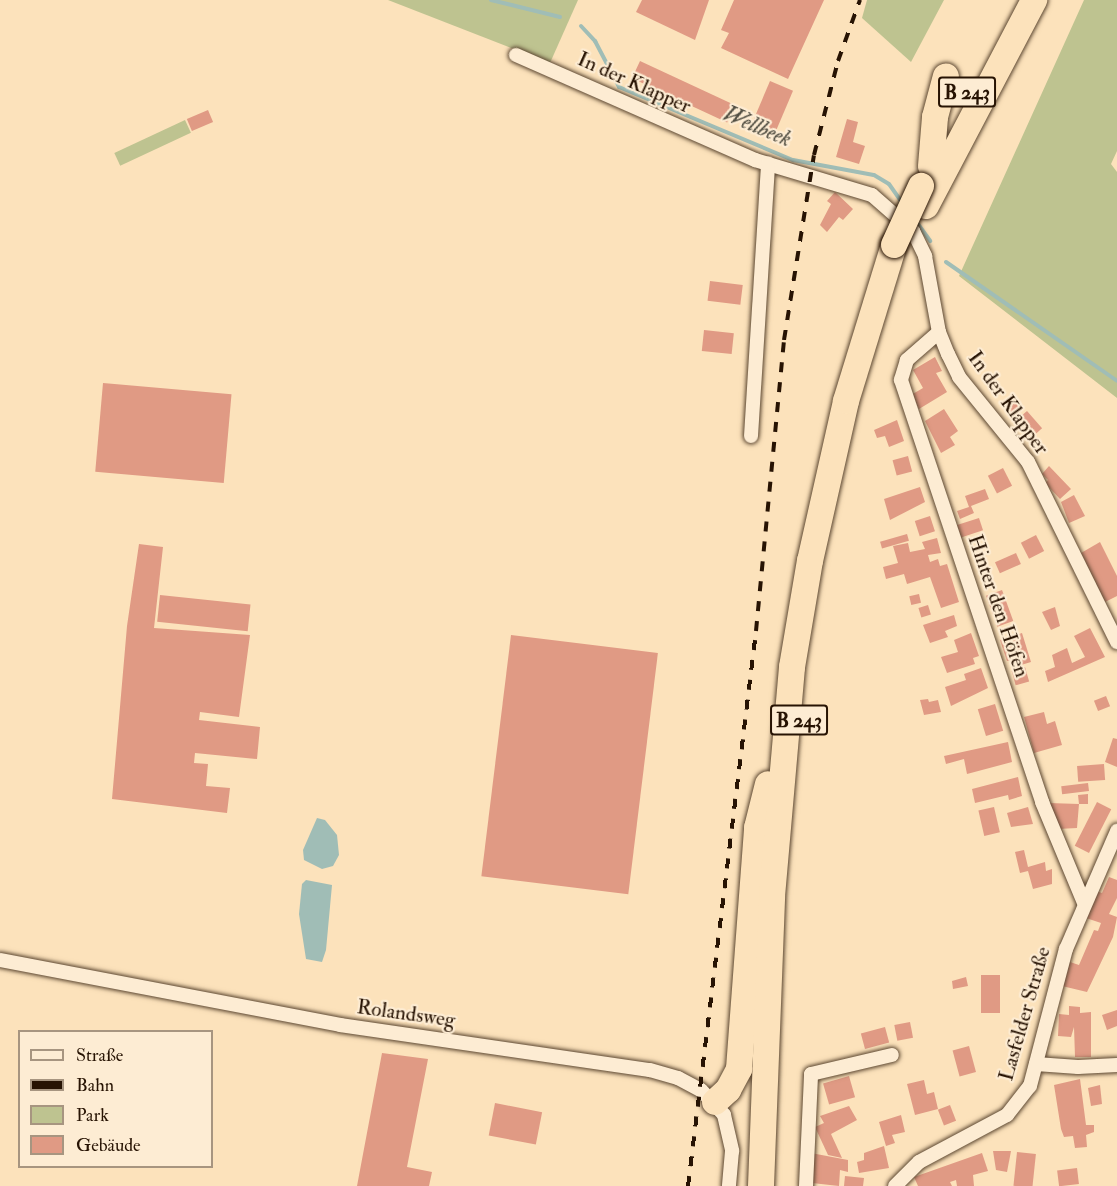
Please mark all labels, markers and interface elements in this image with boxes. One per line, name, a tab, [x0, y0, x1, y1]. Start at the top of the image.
street label: In der Klapper	[573, 47, 695, 119]
road number: B 243	[937, 75, 997, 109]
water label: Wellbeek	[719, 101, 795, 153]
street label: In der Klapper	[962, 346, 1054, 460]
street label: Hinter den Höfen	[962, 531, 1034, 681]
road number: B 243	[769, 703, 829, 737]
street label: Lasfelder Straße	[994, 944, 1056, 1084]
street label: Rolandsweg	[355, 995, 457, 1033]
legend	[18, 1030, 213, 1168]
text: Straße	[76, 1044, 123, 1067]
text: Bahn	[76, 1074, 114, 1097]
text: Park	[76, 1104, 109, 1127]
text: Gebäude	[76, 1134, 141, 1157]

